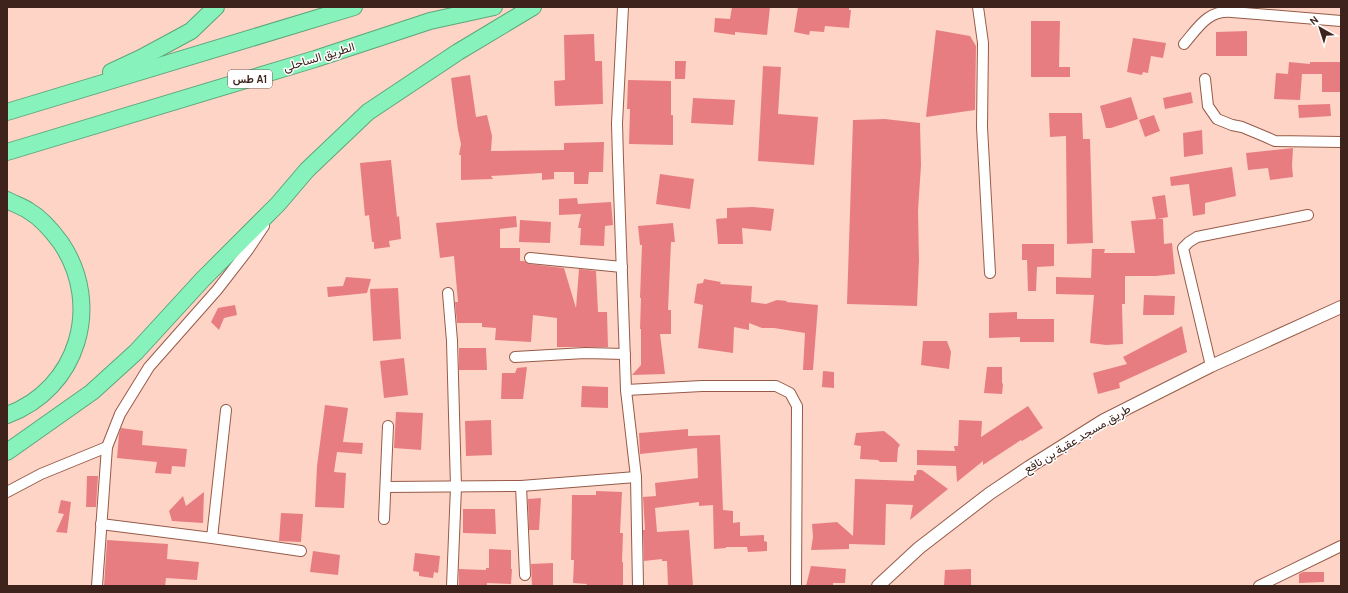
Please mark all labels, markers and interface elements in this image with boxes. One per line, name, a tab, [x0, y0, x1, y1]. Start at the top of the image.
north arrow	[1300, 8, 1340, 48]
text: N	[1307, 13, 1321, 28]
street label: الطريق الساحلى	[282, 39, 357, 75]
road number: طس A1	[228, 70, 272, 88]
street label: طريق مسجد عقبة بن نافع	[1021, 401, 1134, 478]

